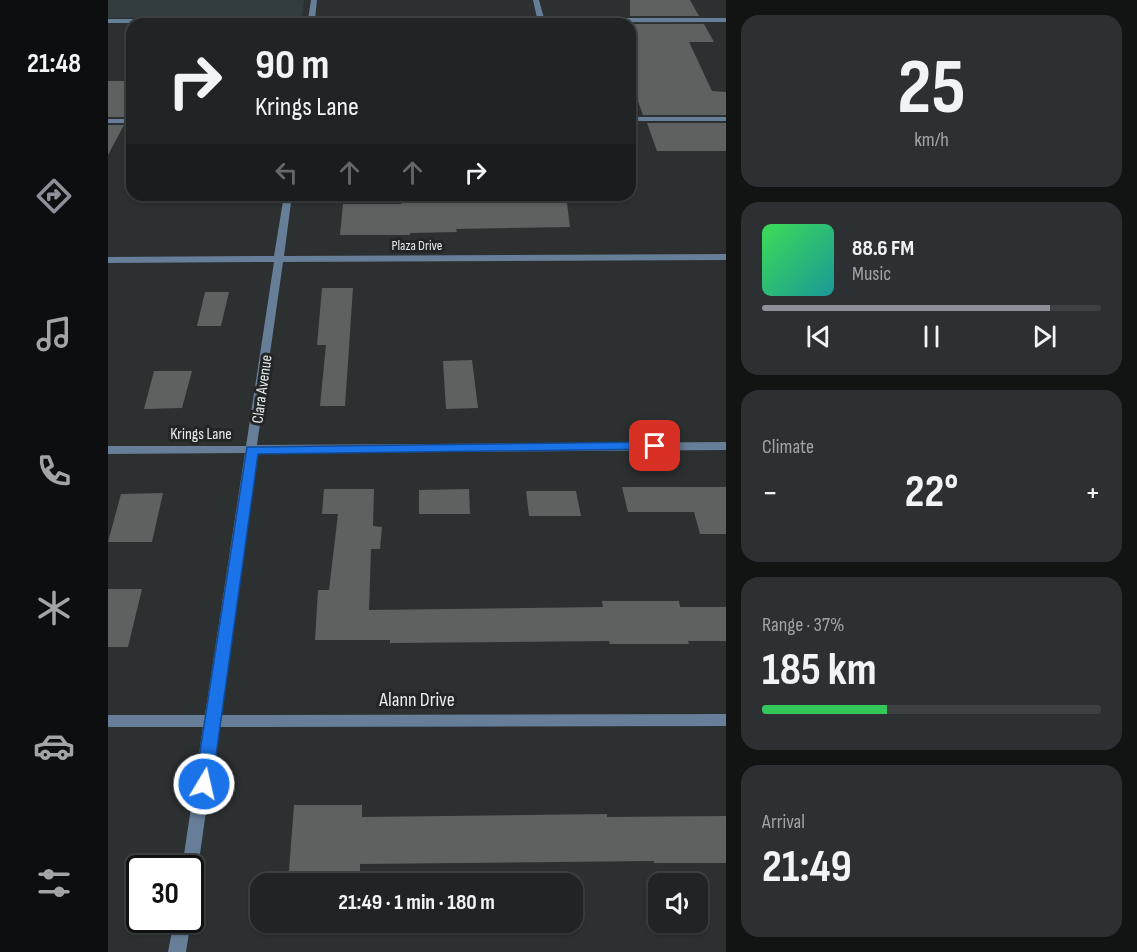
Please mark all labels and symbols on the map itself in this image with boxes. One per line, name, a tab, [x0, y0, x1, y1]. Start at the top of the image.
street label: Plaza Drive	[392, 237, 443, 254]
street label: Clara Avenue	[248, 354, 277, 425]
pin	[629, 420, 680, 471]
street label: Krings Lane	[170, 425, 232, 444]
street label: Alann Drive	[378, 688, 455, 712]
position arrow	[172, 752, 236, 816]
speed limit sign: 30	[126, 855, 204, 933]

